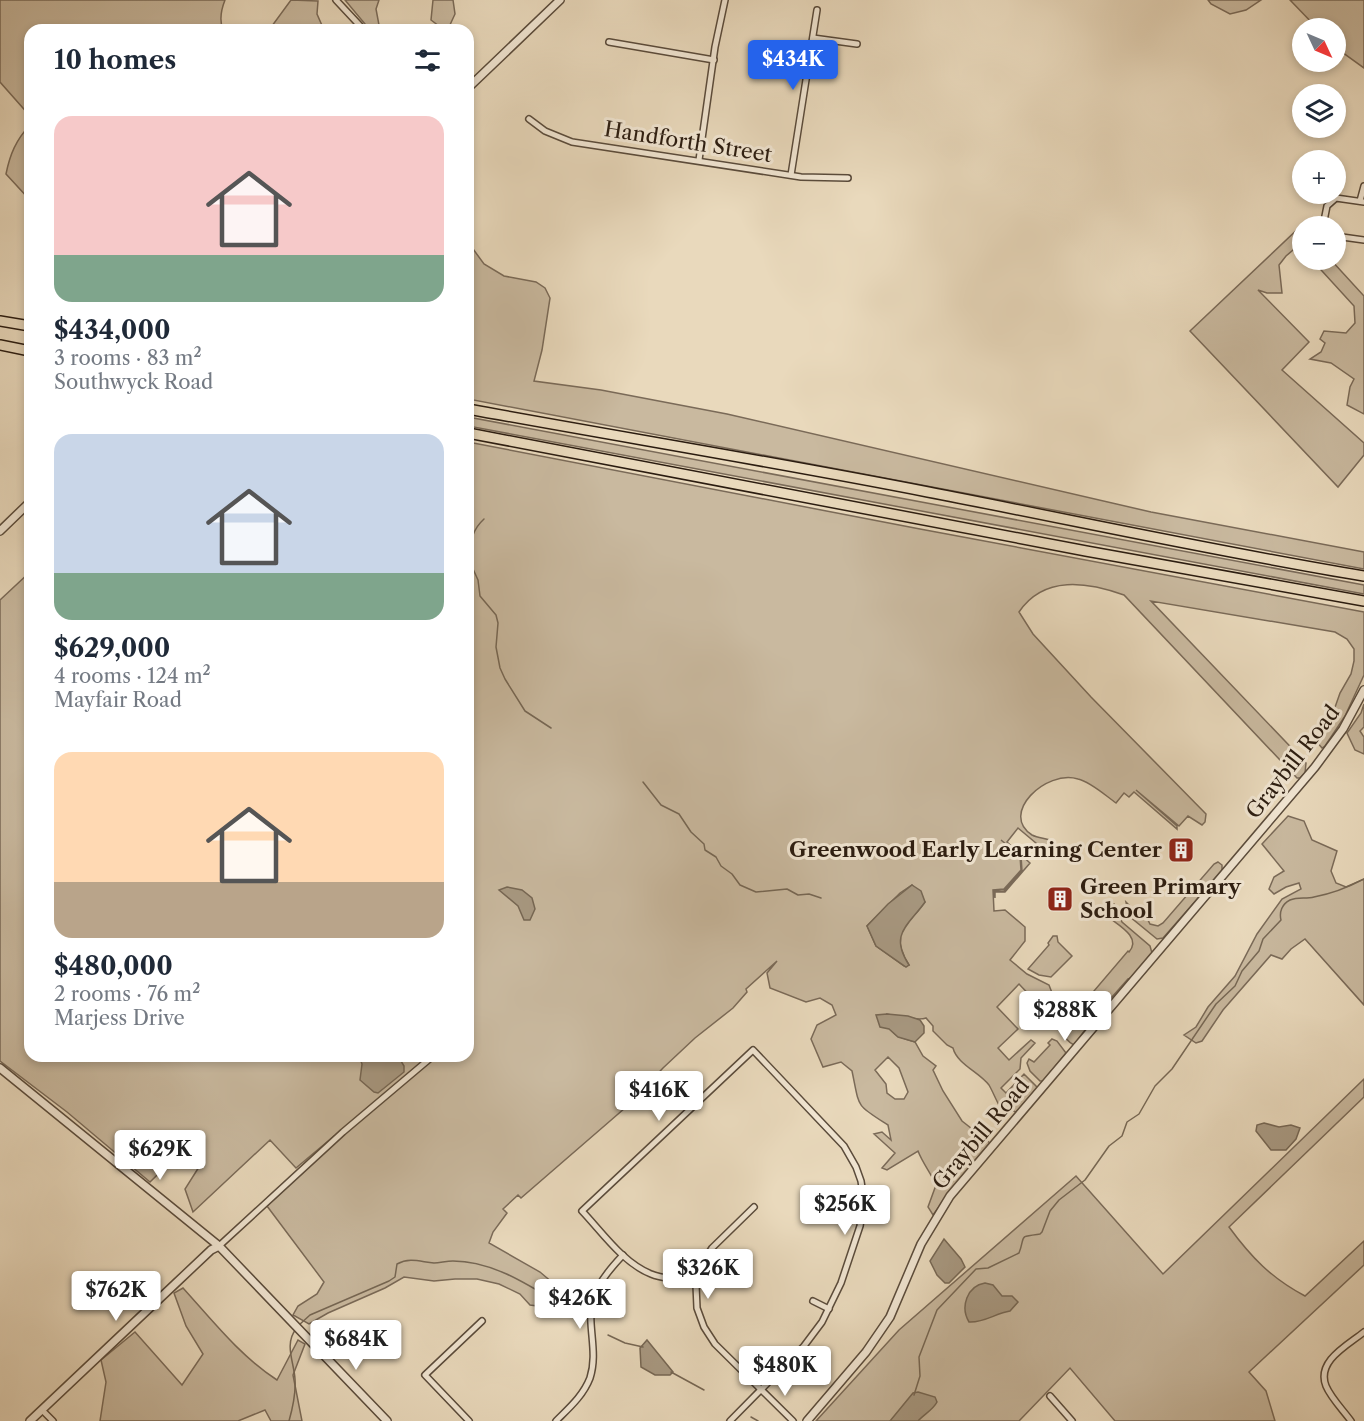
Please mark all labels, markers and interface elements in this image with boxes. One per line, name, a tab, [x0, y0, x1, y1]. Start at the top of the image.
north arrow	[1292, 18, 1346, 72]
map controls	[1292, 18, 1346, 270]
pin: $434K	[751, 40, 835, 91]
text: 10 homes	[54, 44, 176, 76]
icon: filters	[411, 44, 444, 77]
text: $434K	[762, 47, 824, 71]
button: layers	[1292, 84, 1346, 138]
street label: Handforth Street	[602, 116, 774, 167]
button: +	[1292, 150, 1346, 204]
icon: home	[195, 155, 303, 263]
button: −	[1292, 216, 1346, 270]
text: $434,000	[54, 314, 171, 346]
text: 3 rooms · 83 m²	[54, 346, 202, 370]
text: Southwyck Road	[54, 370, 213, 394]
icon: home	[195, 473, 303, 581]
text: $629,000	[54, 632, 170, 664]
text: 4 rooms · 124 m²	[54, 664, 211, 688]
text: Mayfair Road	[54, 688, 182, 712]
street label: Graybill Road	[1241, 700, 1345, 823]
icon: home	[195, 791, 303, 899]
building icon: Greenwood Early Learning Center	[1166, 835, 1196, 865]
place label: Greenwood Early Learning Center	[789, 837, 1163, 862]
place label: Green Primary School	[1080, 874, 1242, 923]
building icon: Green Primary School	[1045, 884, 1075, 914]
text: $480,000	[54, 950, 173, 982]
text: 2 rooms · 76 m²	[54, 982, 200, 1006]
pin: $288K	[1023, 991, 1107, 1042]
text: $288K	[1033, 998, 1097, 1022]
text: Marjess Drive	[54, 1006, 185, 1030]
pin: $416K	[617, 1071, 701, 1122]
street label: Graybill Road	[927, 1073, 1034, 1194]
text: $416K	[629, 1078, 689, 1102]
pin: $629K	[118, 1130, 202, 1181]
text: $629K	[129, 1137, 191, 1161]
pin: $256K	[803, 1185, 887, 1236]
text: $256K	[814, 1192, 876, 1216]
pin: $326K	[666, 1249, 750, 1300]
text: $326K	[677, 1256, 739, 1280]
pin: $762K	[74, 1271, 158, 1322]
text: $762K	[86, 1278, 146, 1302]
pin: $426K	[538, 1279, 622, 1330]
text: $426K	[549, 1286, 611, 1310]
pin: $684K	[314, 1320, 398, 1371]
text: $684K	[324, 1327, 388, 1351]
pin: $480K	[743, 1346, 827, 1397]
text: $480K	[753, 1353, 817, 1377]

